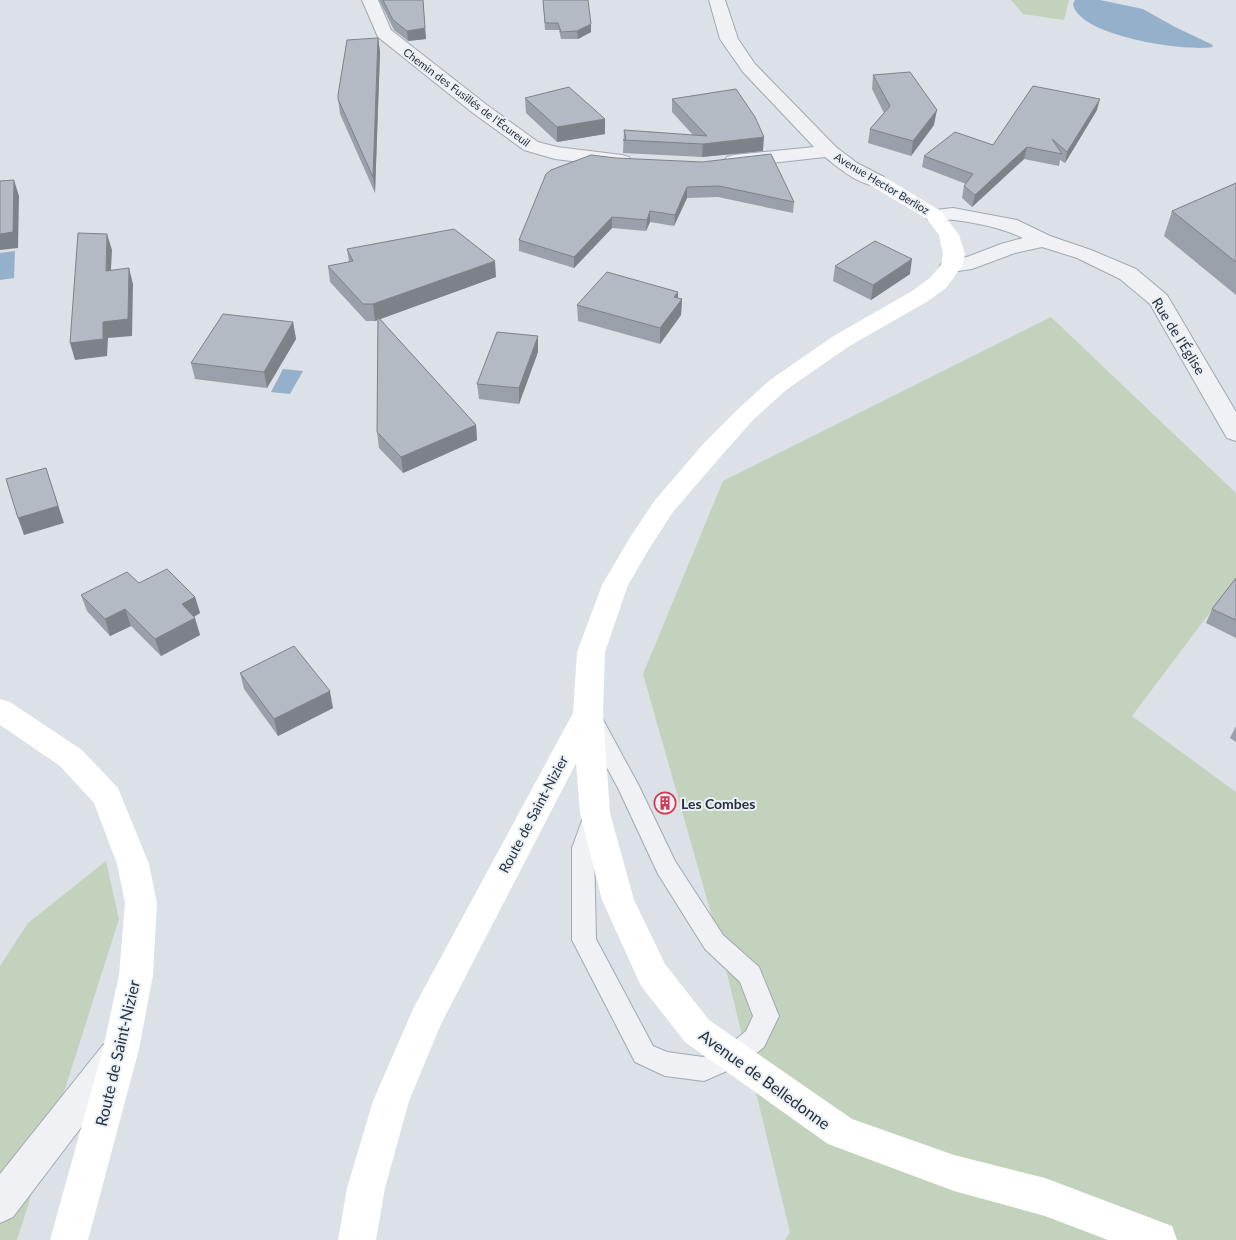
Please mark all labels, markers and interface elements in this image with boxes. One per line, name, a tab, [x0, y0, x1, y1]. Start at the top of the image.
street label: Chemin des Fusillés de l'Écureuil	[401, 45, 533, 149]
street label: Avenue Hector Berlioz	[832, 149, 932, 217]
street label: Rue de l'Église	[1149, 294, 1209, 378]
street label: Route de Saint-Nizier	[495, 752, 571, 876]
building icon: Les Combes	[653, 791, 677, 815]
place label: Les Combes	[681, 795, 755, 812]
street label: Route de Saint-Nizier	[91, 978, 143, 1128]
street label: Avenue de Belledonne	[696, 1025, 834, 1133]

